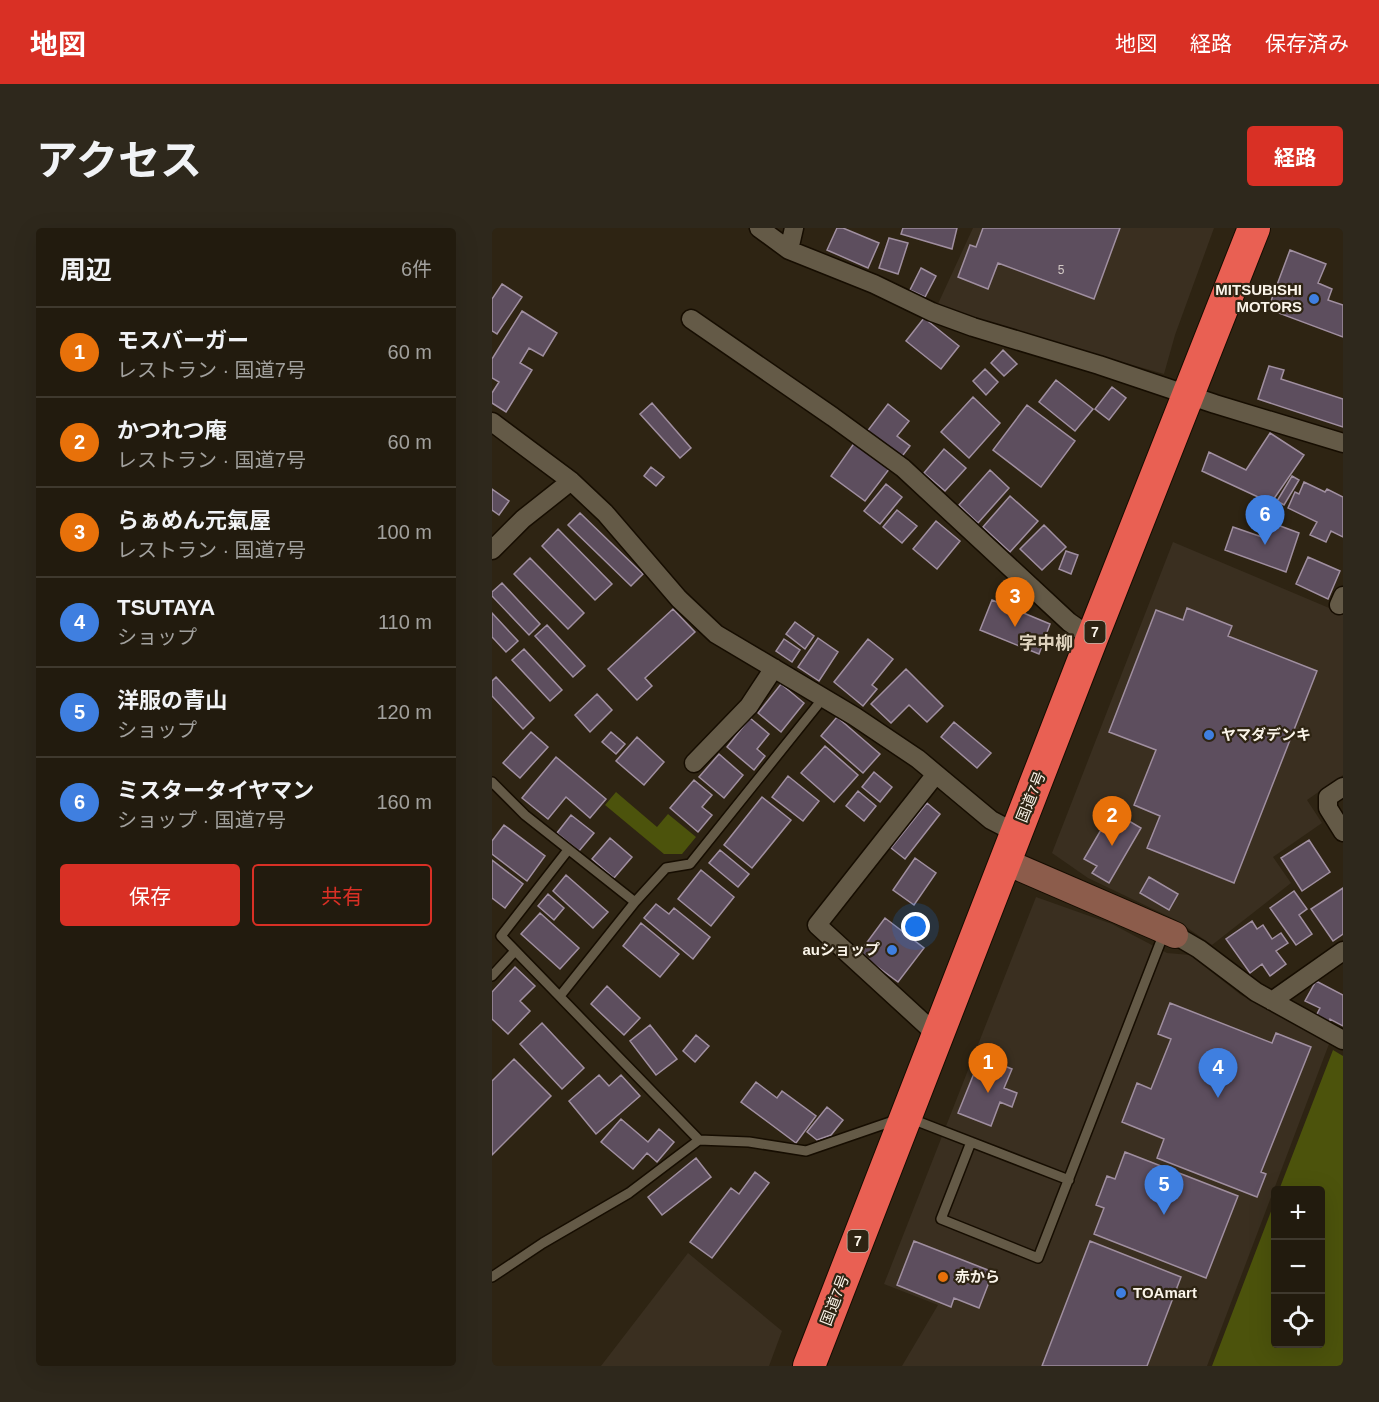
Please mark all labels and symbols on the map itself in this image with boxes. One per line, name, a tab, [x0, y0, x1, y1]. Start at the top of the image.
house number: 5	[1058, 263, 1065, 277]
place label: MITSUBISHI MOTORS	[1215, 281, 1302, 315]
marker: MITSUBISHI MOTORS	[1307, 292, 1321, 306]
pin: 6	[1246, 496, 1284, 545]
pin: 3	[996, 578, 1034, 627]
road number: 7	[1084, 621, 1106, 643]
district label: 字中柳	[1019, 633, 1073, 653]
place label: ヤマダデンキ	[1221, 726, 1311, 743]
marker: ヤマダデンキ	[1202, 728, 1216, 742]
street label: 国道7号	[1013, 769, 1048, 825]
pin: 2	[1092, 796, 1132, 846]
your location	[901, 912, 930, 941]
place label: auショップ	[802, 941, 880, 958]
marker: auショップ	[885, 943, 899, 957]
pin: 1	[968, 1044, 1008, 1093]
pin: 4	[1198, 1048, 1238, 1098]
pin: 5	[1144, 1166, 1184, 1215]
road number: 7	[848, 1230, 868, 1252]
place label: 赤から	[955, 1268, 1000, 1285]
marker: 赤から	[936, 1270, 950, 1284]
street label: 国道7号	[817, 1272, 852, 1328]
place label: TOAmart	[1133, 1284, 1197, 1301]
marker: TOAmart	[1114, 1286, 1128, 1300]

